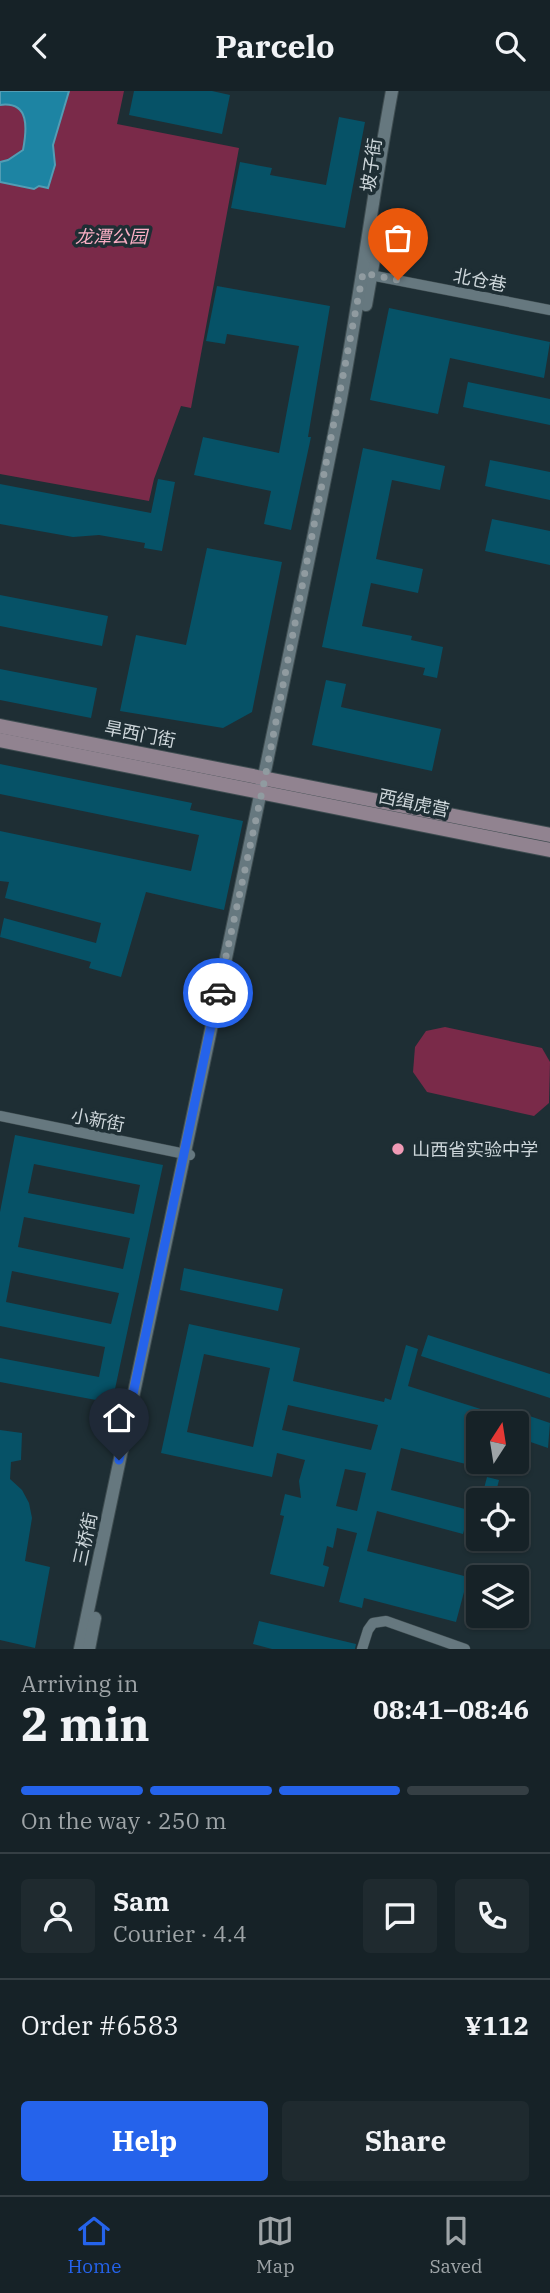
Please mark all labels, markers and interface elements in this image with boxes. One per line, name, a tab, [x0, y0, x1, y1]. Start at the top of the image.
text: Parcelo	[215, 25, 335, 67]
icon: back	[21, 27, 59, 65]
icon: search	[491, 27, 529, 65]
street label: 坡子街	[356, 137, 386, 193]
pin	[368, 208, 428, 280]
icon: bag	[379, 219, 417, 257]
park label: 龙潭公园	[75, 225, 150, 248]
street label: 北仓巷	[451, 264, 509, 296]
street label: 旱西门街	[102, 716, 178, 752]
street label: 西缉虎营	[376, 784, 452, 822]
courier	[183, 958, 253, 1028]
icon: car	[199, 974, 237, 1012]
street label: 小新街	[69, 1104, 127, 1136]
place label: 山西省实验中学	[412, 1138, 538, 1161]
marker: 山西省实验中学	[390, 1141, 406, 1157]
pin	[89, 1388, 149, 1460]
icon: home	[100, 1399, 138, 1437]
north arrow	[466, 1411, 528, 1473]
map controls	[466, 1411, 529, 1628]
button: locate	[466, 1488, 529, 1551]
street label: 三桥街	[68, 1510, 102, 1568]
button: layers	[466, 1565, 529, 1628]
text: Arriving in	[21, 1668, 138, 1698]
text: 08:41–08:46	[373, 1692, 529, 1726]
text: 2 min	[21, 1694, 150, 1754]
text: On the way · 250 m	[21, 1805, 227, 1835]
button: person	[21, 1879, 95, 1953]
button: chat	[363, 1879, 437, 1953]
button: phone	[455, 1879, 529, 1953]
text: Sam	[113, 1884, 169, 1918]
text: Courier · 4.4	[113, 1918, 247, 1948]
text: Order #6583	[21, 2008, 179, 2042]
text: ¥112	[464, 2008, 529, 2042]
button: Help	[21, 2101, 268, 2181]
button: Share	[282, 2101, 529, 2181]
tab: Home	[67, 2212, 121, 2278]
tab: Map	[256, 2212, 295, 2278]
tab: Saved	[429, 2212, 483, 2278]

